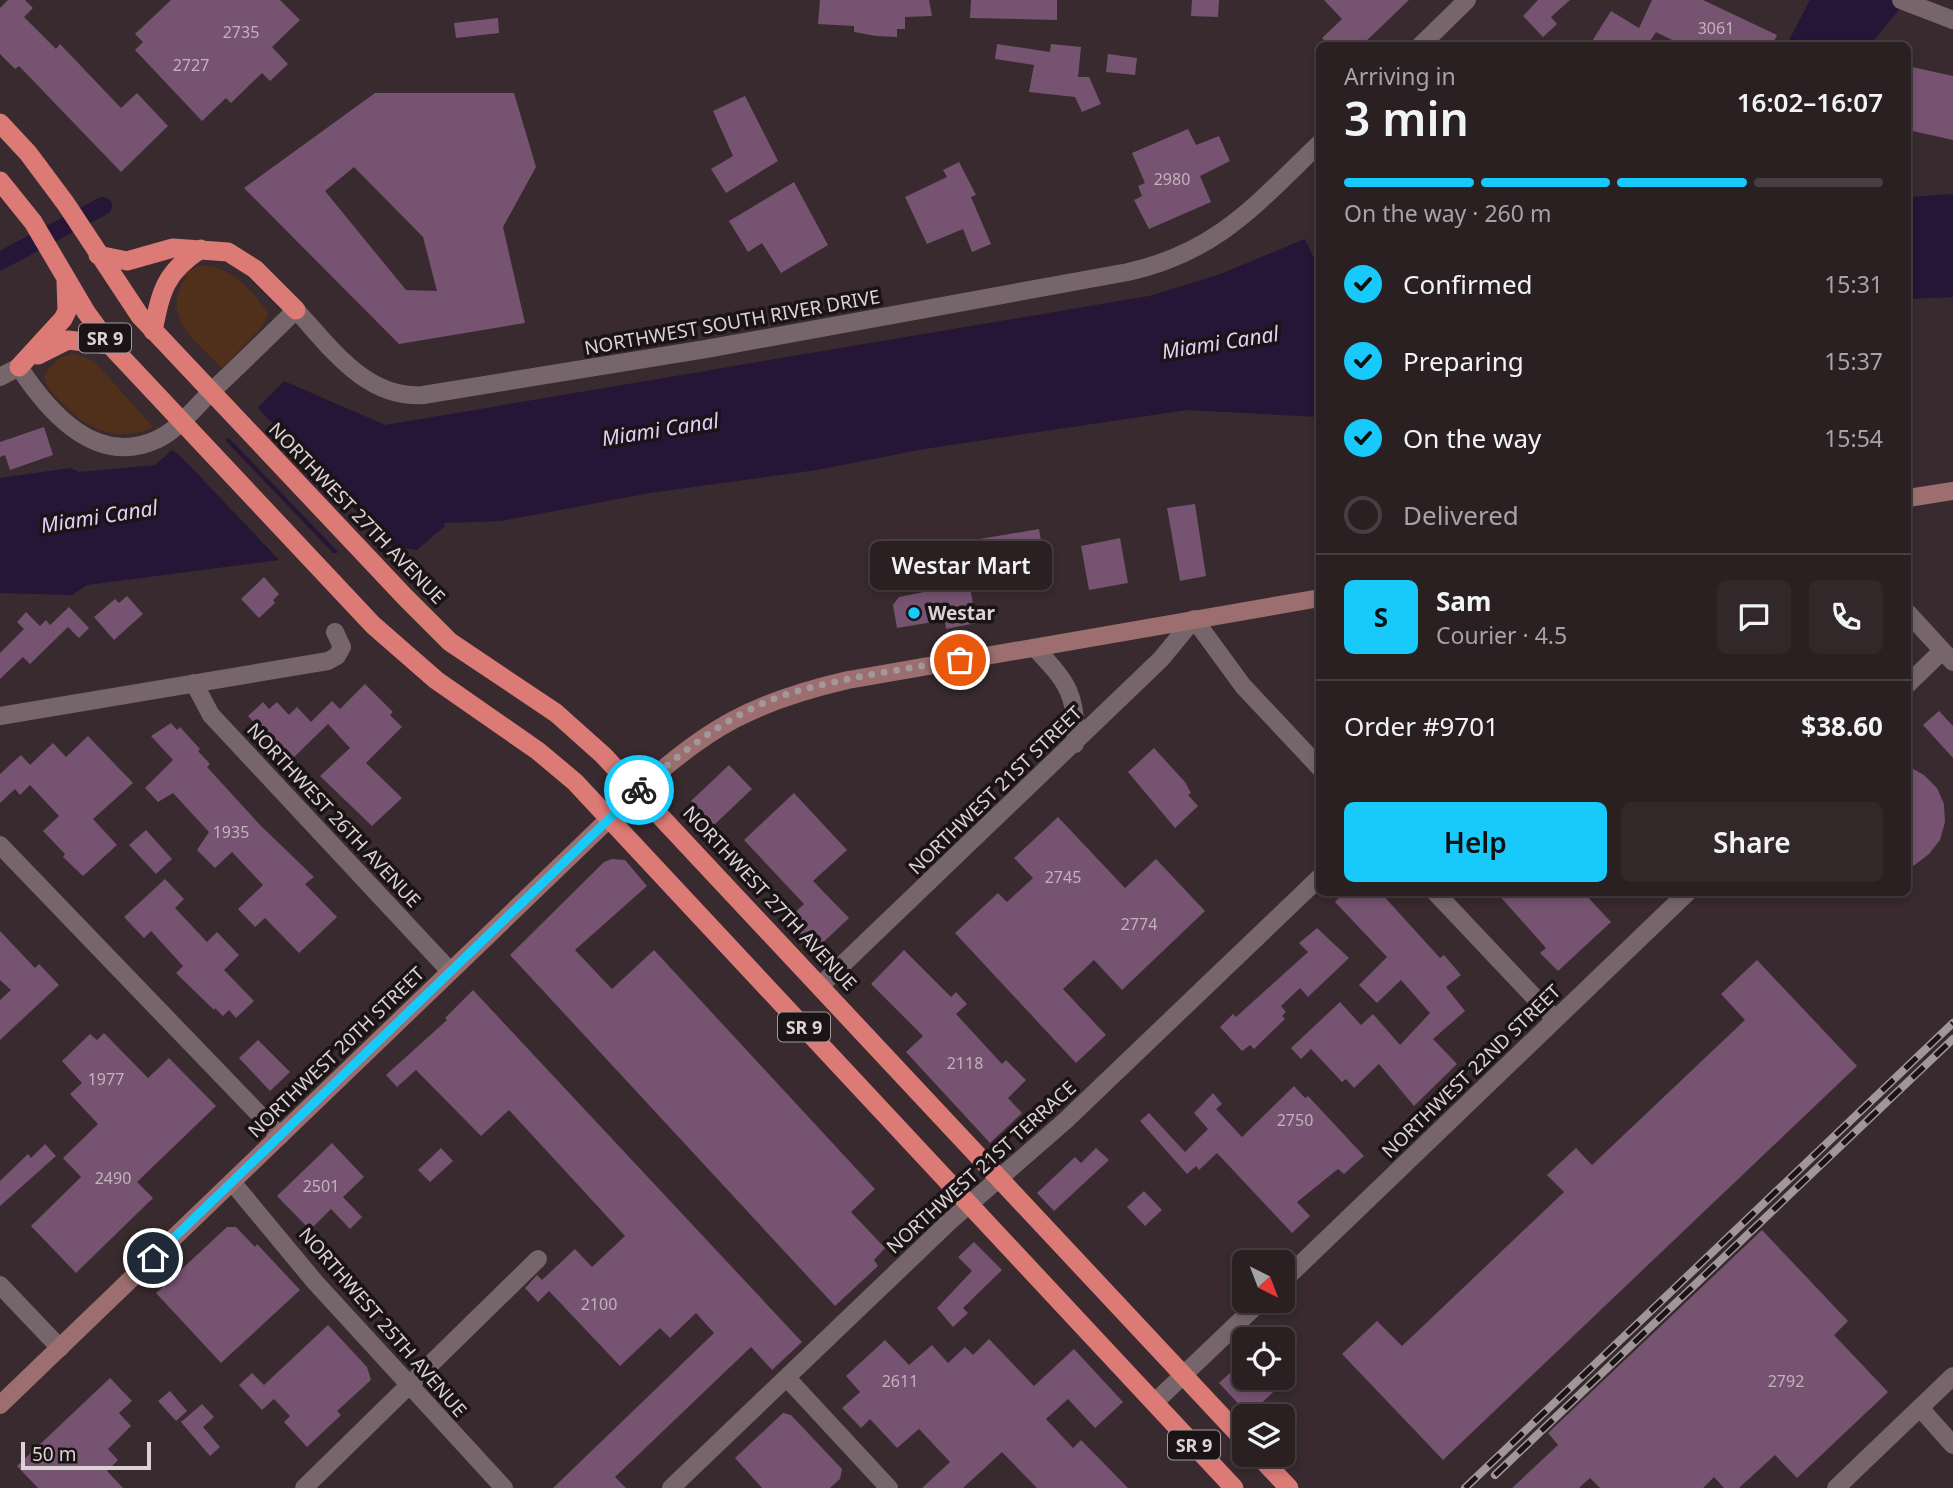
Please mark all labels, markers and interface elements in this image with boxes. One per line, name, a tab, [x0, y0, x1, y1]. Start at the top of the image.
house number: 3061	[1698, 17, 1734, 39]
house number: 2735	[223, 21, 259, 43]
house number: 2727	[173, 54, 209, 76]
text: Arriving in	[1344, 60, 1456, 92]
text: 16:02–16:07	[1737, 84, 1883, 120]
text: 3 min	[1344, 87, 1469, 149]
house number: 2980	[1154, 168, 1190, 190]
text: On the way · 260 m	[1344, 197, 1551, 229]
icon: check	[1344, 265, 1382, 303]
text: Confirmed	[1403, 266, 1533, 302]
text: 15:31	[1824, 268, 1883, 300]
street label: NORTHWEST SOUTH RIVER DRIVE	[582, 283, 882, 361]
water label: Miami Canal	[1160, 319, 1281, 365]
road number: SR 9	[79, 324, 131, 352]
icon: check	[1344, 342, 1382, 380]
text: Preparing	[1403, 343, 1524, 379]
text: 15:37	[1824, 345, 1883, 377]
water label: Miami Canal	[600, 406, 721, 452]
street label: NORTHWEST 27TH AVENUE	[263, 416, 451, 610]
icon: check	[1344, 419, 1382, 457]
text: On the way	[1403, 420, 1541, 456]
text: 15:54	[1824, 422, 1883, 454]
water label: Miami Canal	[39, 493, 160, 539]
text: Delivered	[1403, 497, 1519, 533]
callout: Westar Mart	[869, 541, 1051, 590]
text: Westar Mart	[891, 549, 1031, 581]
button: chat	[1717, 580, 1791, 654]
button: phone	[1809, 580, 1883, 654]
text: Sam	[1436, 583, 1491, 619]
text: S	[1374, 599, 1388, 635]
place label: Westar	[928, 600, 996, 626]
marker: Westar	[906, 605, 922, 621]
text: Courier · 4.5	[1436, 619, 1567, 651]
pin	[930, 630, 990, 690]
icon: bag	[941, 641, 979, 679]
street label: NORTHWEST 21ST STREET	[902, 700, 1088, 880]
text: Order #9701	[1344, 708, 1499, 744]
text: $38.60	[1801, 708, 1883, 744]
street label: NORTHWEST 26TH AVENUE	[241, 717, 427, 913]
courier	[604, 755, 674, 825]
icon: bike	[620, 771, 658, 809]
street label: NORTHWEST 27TH AVENUE	[677, 800, 863, 996]
button: Help	[1344, 802, 1607, 882]
button: Share	[1621, 802, 1883, 882]
house number: 1935	[213, 821, 249, 843]
house number: 2745	[1045, 866, 1081, 888]
house number: 2774	[1121, 913, 1157, 935]
street label: NORTHWEST 20TH STREET	[242, 960, 430, 1143]
street label: NORTHWEST 22ND STREET	[1376, 978, 1566, 1164]
road number: SR 9	[778, 1012, 830, 1042]
house number: 2118	[947, 1052, 983, 1074]
house number: 1977	[88, 1068, 124, 1090]
street label: NORTHWEST 21ST TERRACE	[881, 1075, 1081, 1259]
house number: 2750	[1277, 1109, 1313, 1131]
house number: 2490	[95, 1167, 131, 1189]
house number: 2501	[303, 1175, 339, 1197]
street label: NORTHWEST 25TH AVENUE	[293, 1222, 473, 1422]
pin	[123, 1228, 183, 1288]
icon: home	[134, 1239, 172, 1277]
north arrow	[1232, 1250, 1295, 1312]
map controls	[1232, 1250, 1295, 1467]
house number: 2100	[581, 1293, 617, 1315]
button: locate	[1232, 1327, 1295, 1390]
house number: 2611	[882, 1370, 918, 1392]
house number: 2792	[1768, 1370, 1804, 1392]
button: layers	[1232, 1404, 1295, 1467]
road number: SR 9	[1168, 1430, 1220, 1460]
scale bar	[21, 1439, 150, 1471]
text: 50 m	[32, 1441, 76, 1467]

